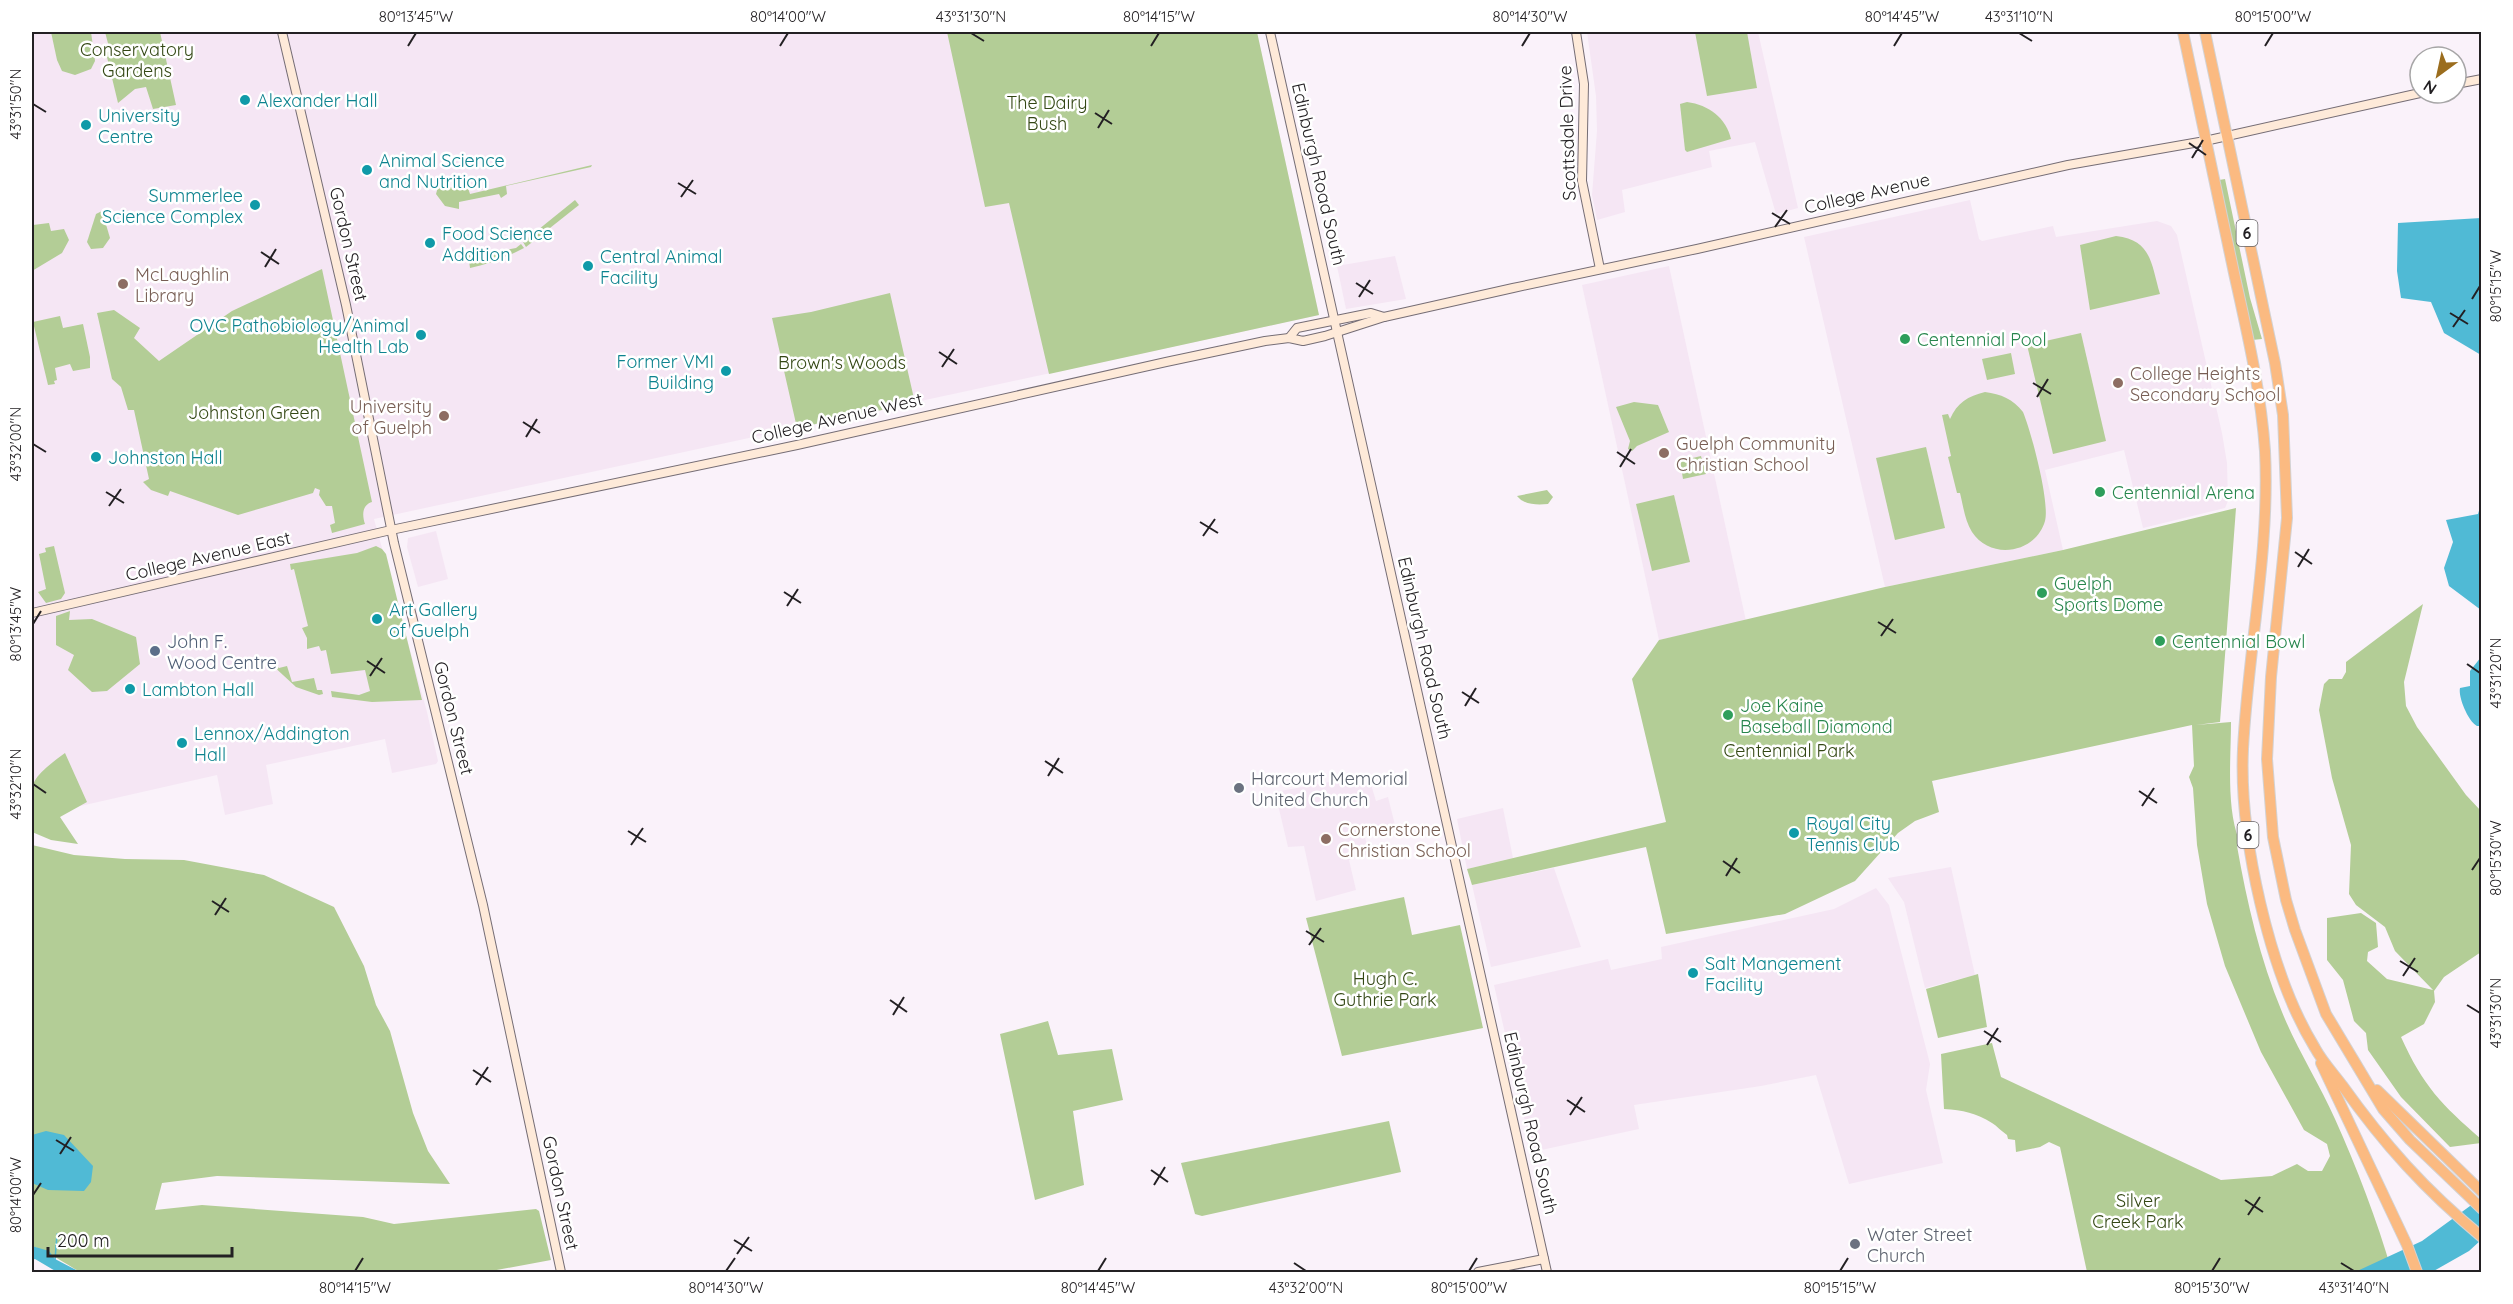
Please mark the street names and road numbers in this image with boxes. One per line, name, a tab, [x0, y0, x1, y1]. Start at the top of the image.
street label: Scottsdale Drive	[1553, 65, 1581, 201]
street label: Edinburgh Road South	[1287, 80, 1351, 268]
street label: College Avenue	[1802, 167, 1932, 219]
street label: Gordon Street	[325, 185, 373, 303]
road number: 6	[2236, 220, 2258, 246]
street label: College Avenue West	[749, 387, 925, 449]
street label: College Avenue East	[123, 526, 293, 586]
street label: Edinburgh Road South	[1393, 554, 1457, 742]
street label: Gordon Street	[429, 659, 479, 777]
road number: 6	[2238, 822, 2258, 848]
street label: Edinburgh Road South	[1499, 1029, 1563, 1217]
street label: Gordon Street	[538, 1134, 584, 1252]

